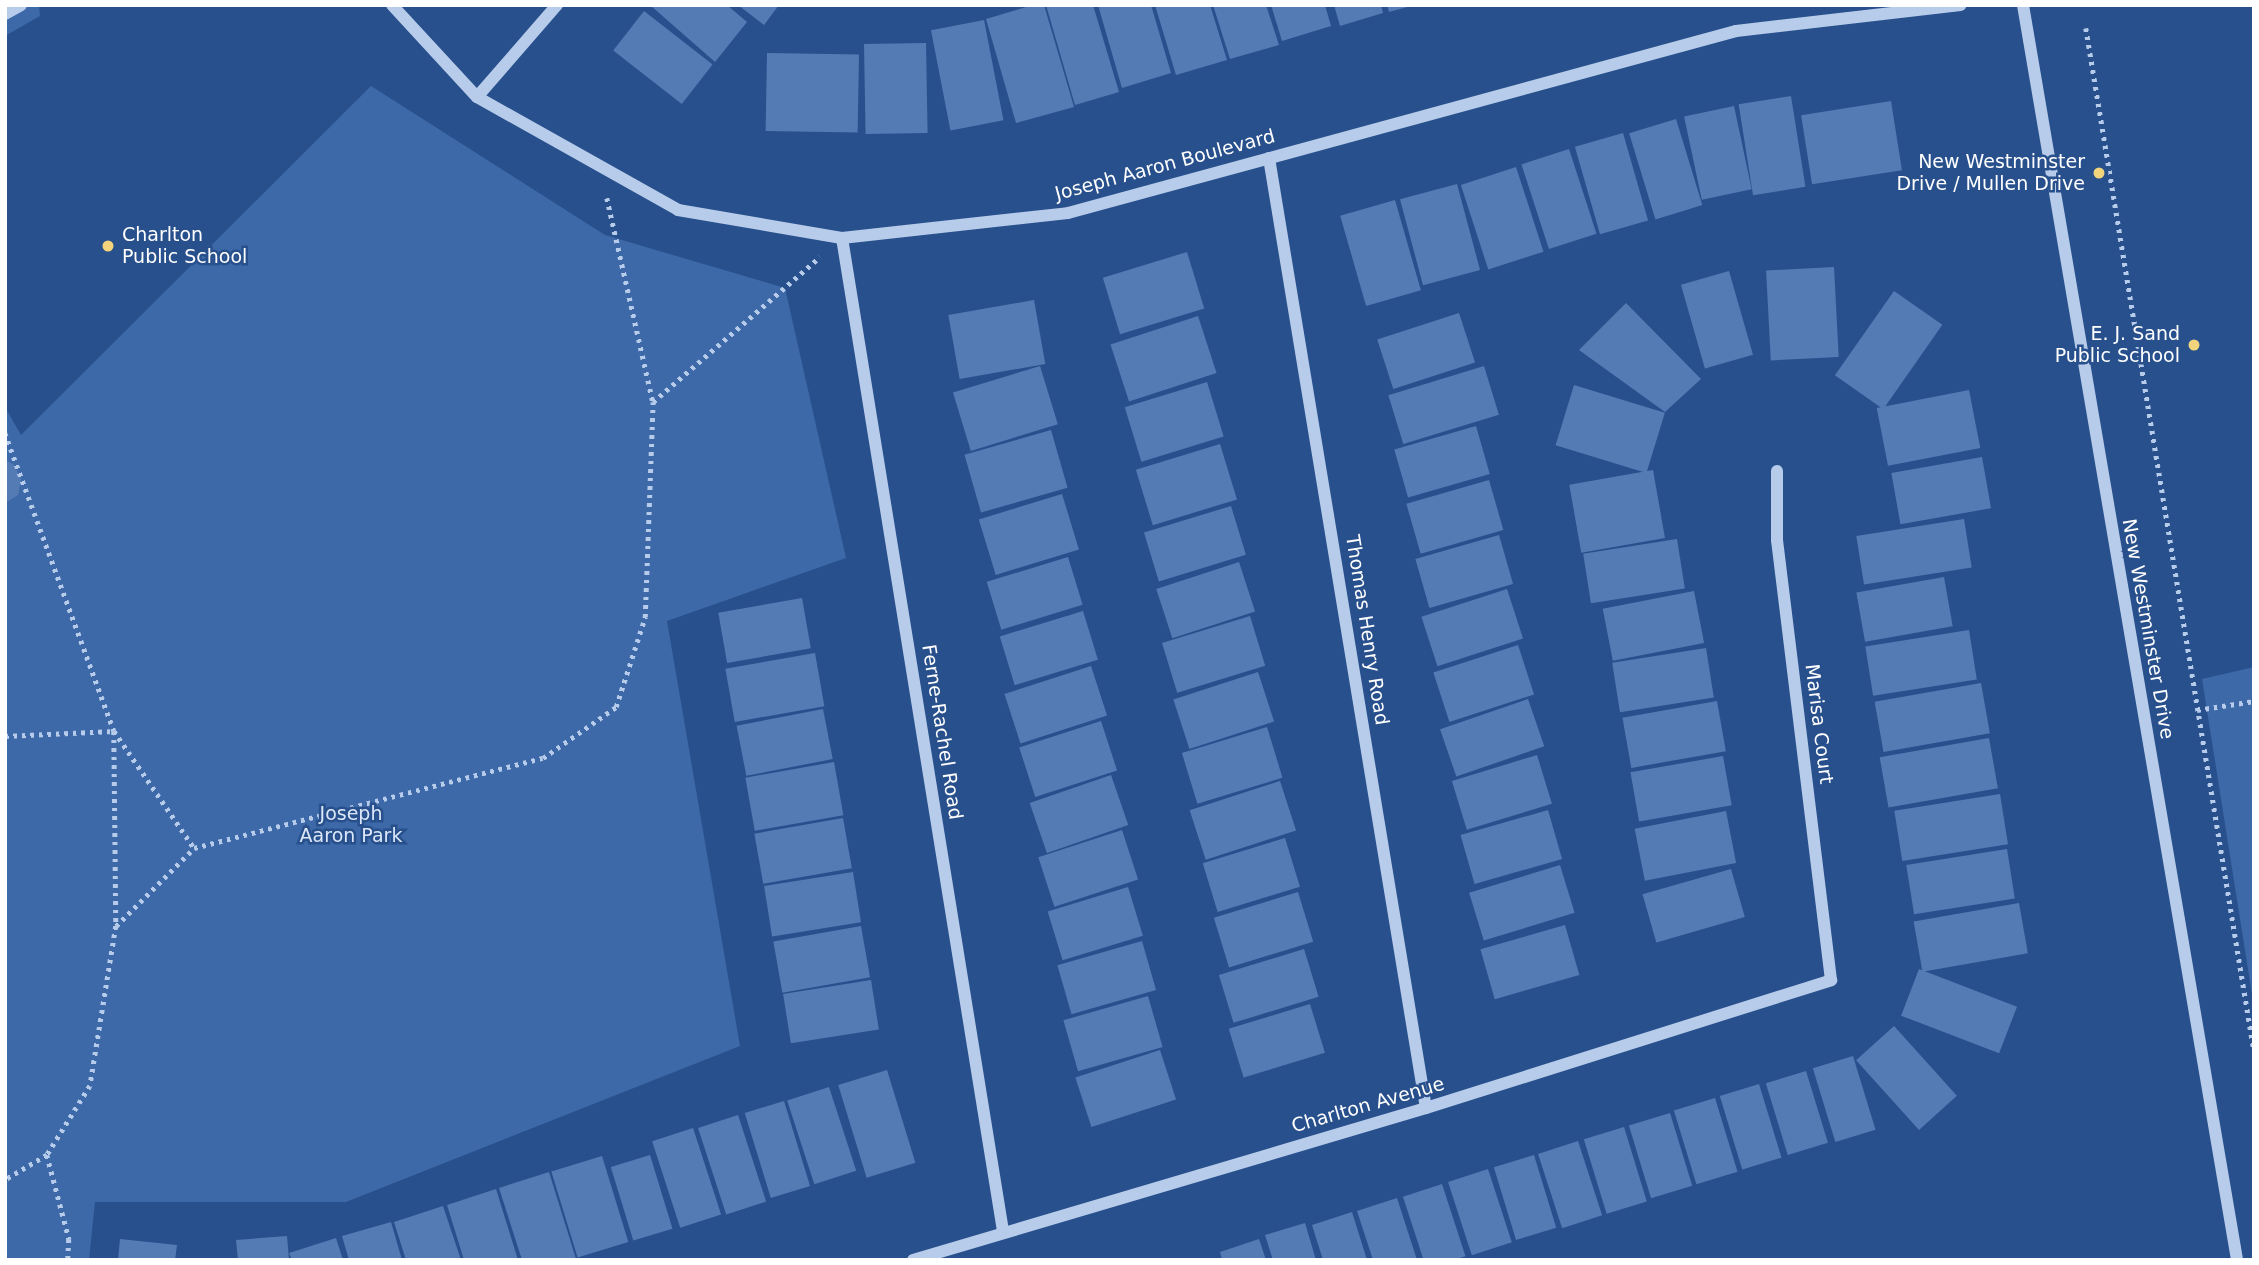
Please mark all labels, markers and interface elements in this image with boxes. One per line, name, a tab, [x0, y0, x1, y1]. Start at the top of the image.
street label: Joseph Aaron Boulevard	[1053, 125, 1277, 205]
place label: New Westminster Drive / Mullen Drive	[1896, 151, 2085, 195]
marker: New Westminster Drive / Mullen Drive	[2091, 165, 2107, 181]
place label: Charlton Public School	[122, 224, 247, 268]
marker: Charlton Public School	[100, 238, 116, 254]
place label: E. J. Sand Public School	[2055, 323, 2180, 367]
marker: E. J. Sand Public School	[2186, 337, 2202, 353]
street label: New Westminster Drive	[2117, 517, 2179, 741]
street label: Thomas Henry Road	[1341, 533, 1393, 727]
street label: Ferne-Rachel Road	[917, 643, 967, 821]
street label: Marisa Court	[1800, 663, 1838, 785]
park label: Joseph Aaron Park	[300, 803, 402, 847]
street label: Charlton Avenue	[1289, 1072, 1447, 1138]

